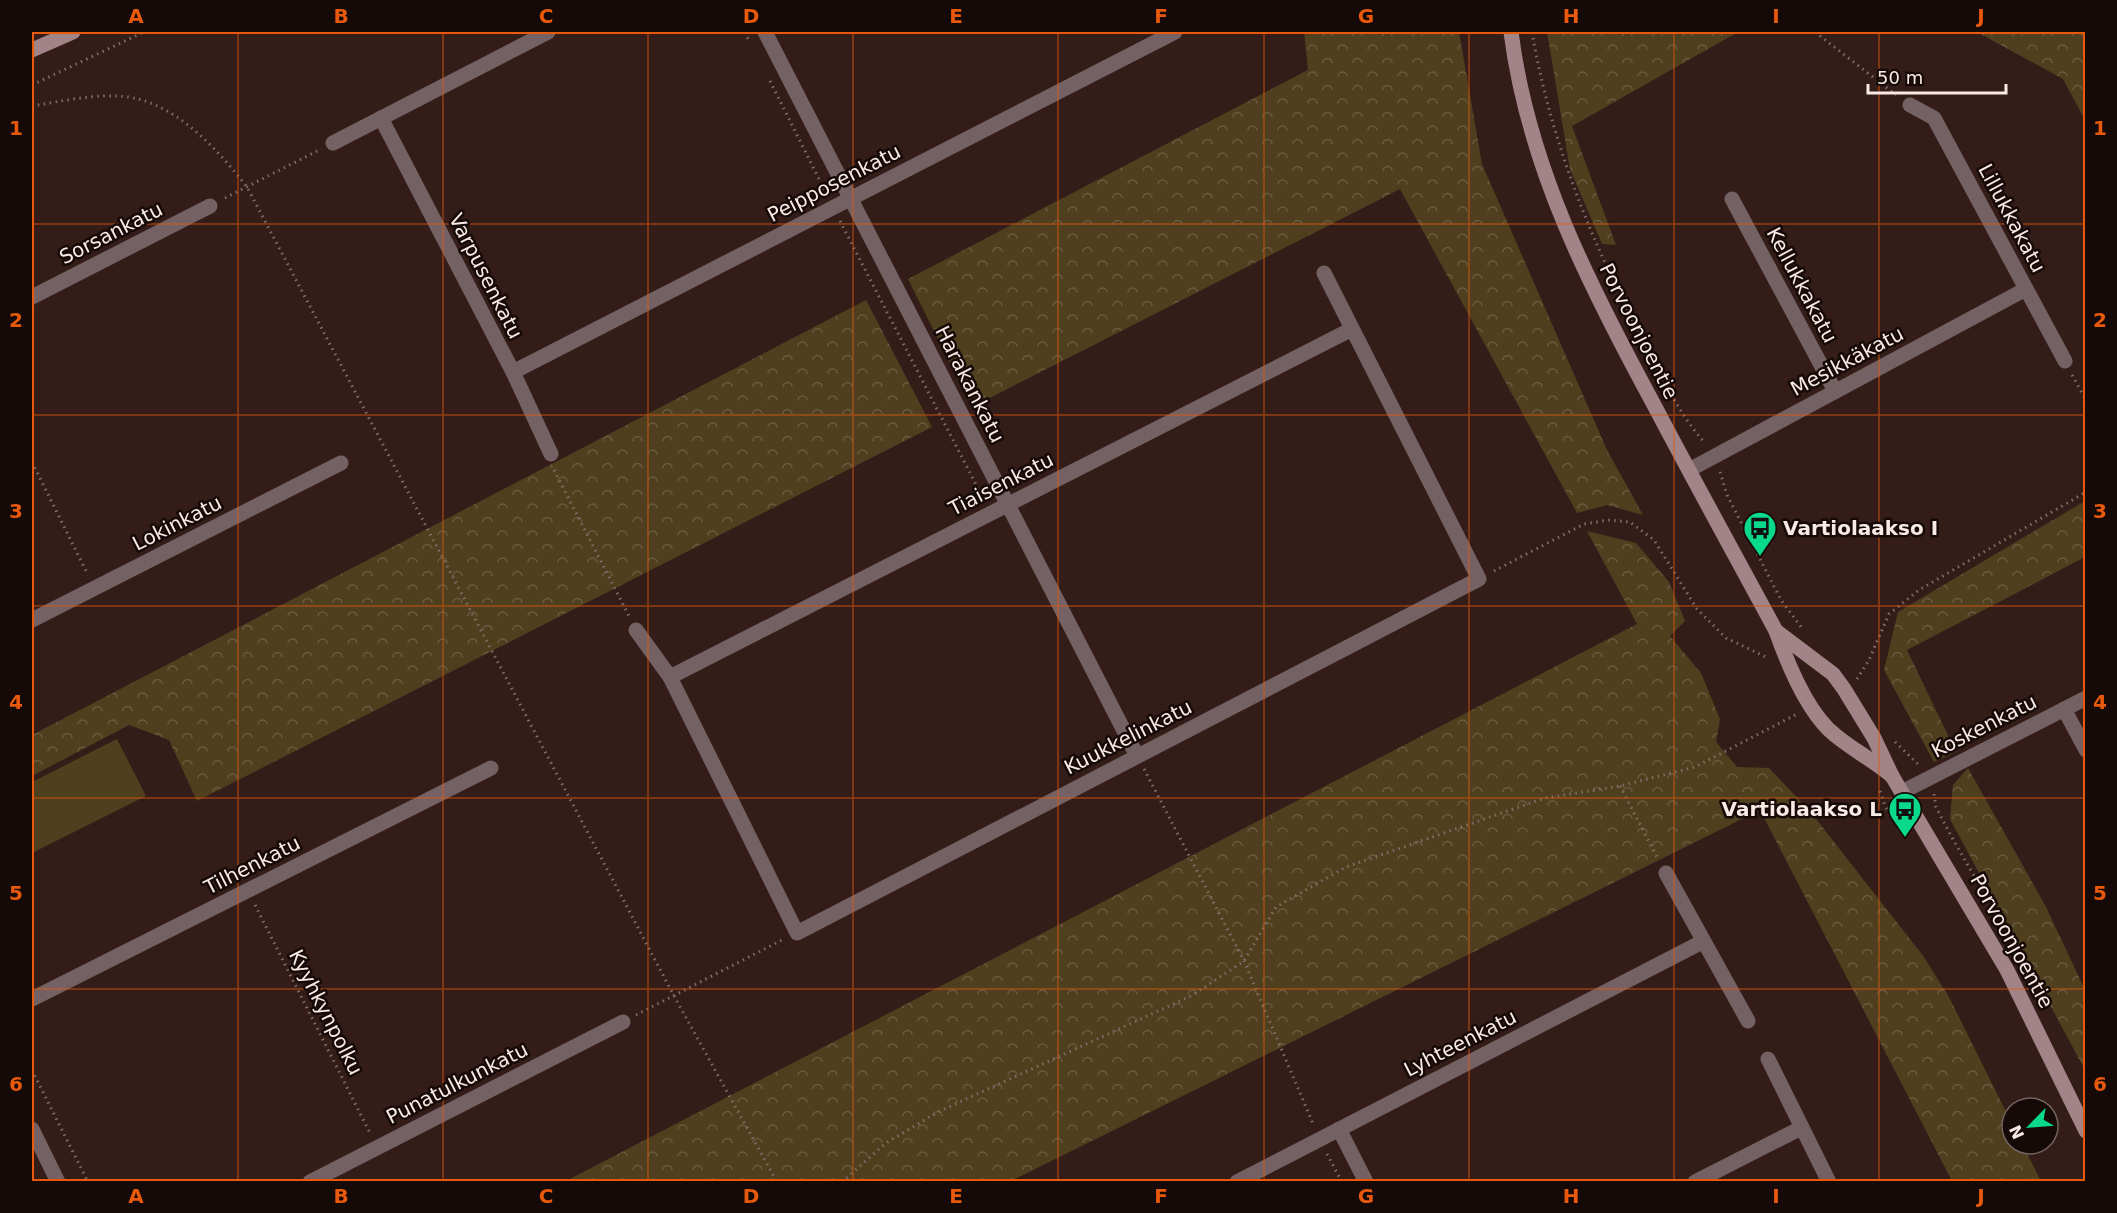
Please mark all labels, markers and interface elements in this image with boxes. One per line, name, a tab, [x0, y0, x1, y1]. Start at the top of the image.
text: A	[128, 4, 144, 28]
text: B	[333, 4, 349, 28]
text: C	[539, 4, 553, 28]
text: D	[743, 4, 759, 28]
text: E	[949, 4, 963, 28]
text: F	[1154, 4, 1168, 28]
text: G	[1358, 4, 1374, 28]
text: H	[1563, 4, 1579, 28]
text: I	[1772, 4, 1780, 28]
text: J	[1975, 4, 1985, 28]
scale bar	[1868, 57, 2006, 95]
text: 50 m	[1877, 67, 1923, 88]
text: 1	[9, 116, 23, 140]
text: 1	[2093, 116, 2107, 140]
street label: Peipposenkatu	[763, 139, 905, 227]
street label: Lillukkakatu	[1973, 160, 2051, 276]
street label: Sorsankatu	[55, 197, 167, 269]
street label: Varpusenkatu	[444, 209, 528, 343]
street label: Kellukkakatu	[1762, 223, 1842, 347]
street label: Porvoonjoentie	[1594, 259, 1684, 403]
text: 2	[9, 308, 23, 332]
text: 2	[2093, 308, 2107, 332]
street label: Mesikkäkatu	[1786, 321, 1908, 401]
street label: Harakankatu	[930, 322, 1010, 446]
street label: Tiaisenkatu	[944, 447, 1057, 521]
street label: Lokinkatu	[128, 490, 226, 556]
text: 3	[9, 499, 23, 523]
text: 3	[2093, 499, 2107, 523]
bus stop icon: Vartiolaakso I	[1742, 510, 1778, 557]
place label: Vartiolaakso I	[1783, 516, 1938, 540]
street label: Koskenkatu	[1927, 689, 2041, 763]
text: 4	[9, 690, 23, 714]
text: 4	[2093, 690, 2107, 714]
street label: Kuukkelinkatu	[1060, 695, 1196, 779]
bus stop icon: Vartiolaakso L	[1887, 791, 1923, 838]
place label: Vartiolaakso L	[1722, 797, 1882, 821]
street label: Tilhenkatu	[199, 831, 304, 900]
street label: Porvoonjoentie	[1965, 870, 2059, 1012]
text: 5	[9, 881, 23, 905]
text: 5	[2093, 881, 2107, 905]
street label: Kyyhkynpolku	[284, 945, 368, 1079]
street label: Lyhteenkatu	[1400, 1004, 1520, 1082]
street label: Punatulkunkatu	[382, 1037, 532, 1129]
text: 6	[9, 1072, 23, 1096]
text: 6	[2093, 1072, 2107, 1096]
north arrow	[2000, 1096, 2060, 1156]
text: N	[2005, 1122, 2028, 1142]
text: A	[128, 1184, 144, 1208]
text: B	[333, 1184, 349, 1208]
text: C	[539, 1184, 553, 1208]
text: D	[743, 1184, 759, 1208]
text: E	[949, 1184, 963, 1208]
text: F	[1154, 1184, 1168, 1208]
text: G	[1358, 1184, 1374, 1208]
text: H	[1563, 1184, 1579, 1208]
text: I	[1772, 1184, 1780, 1208]
text: J	[1975, 1184, 1985, 1208]

